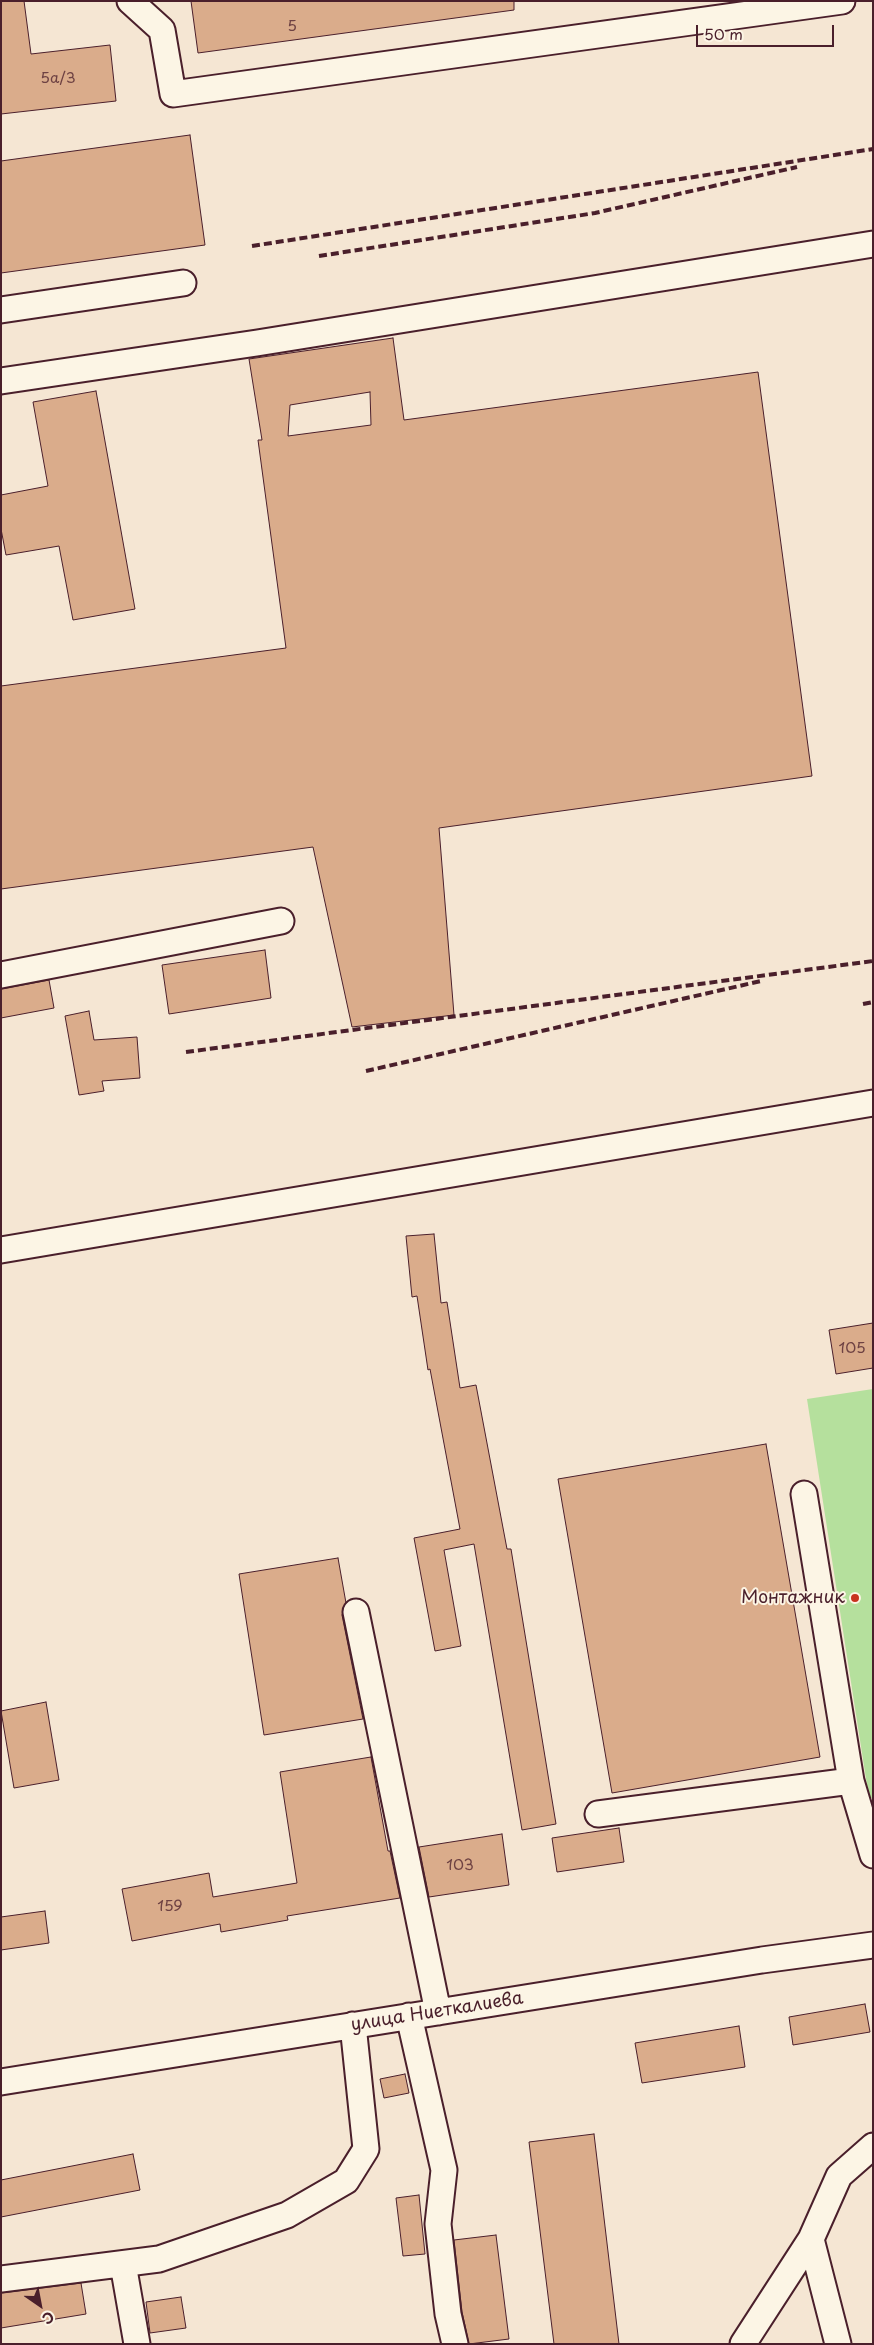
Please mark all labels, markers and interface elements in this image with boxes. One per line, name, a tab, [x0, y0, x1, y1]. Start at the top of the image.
scale bar	[699, 15, 836, 47]
house number: 5	[287, 18, 297, 36]
text: 50 m	[704, 22, 743, 45]
house number: 5а/3	[40, 70, 76, 88]
house number: 105	[838, 1340, 866, 1358]
place label: Монтажник	[741, 1587, 845, 1609]
marker: Монтажник	[849, 1592, 861, 1604]
house number: 103	[446, 1857, 474, 1875]
house number: 159	[157, 1898, 183, 1916]
street label: улица Ниеткалиева	[349, 1988, 525, 2036]
north arrow	[15, 2280, 65, 2330]
text: С	[38, 2306, 59, 2330]

